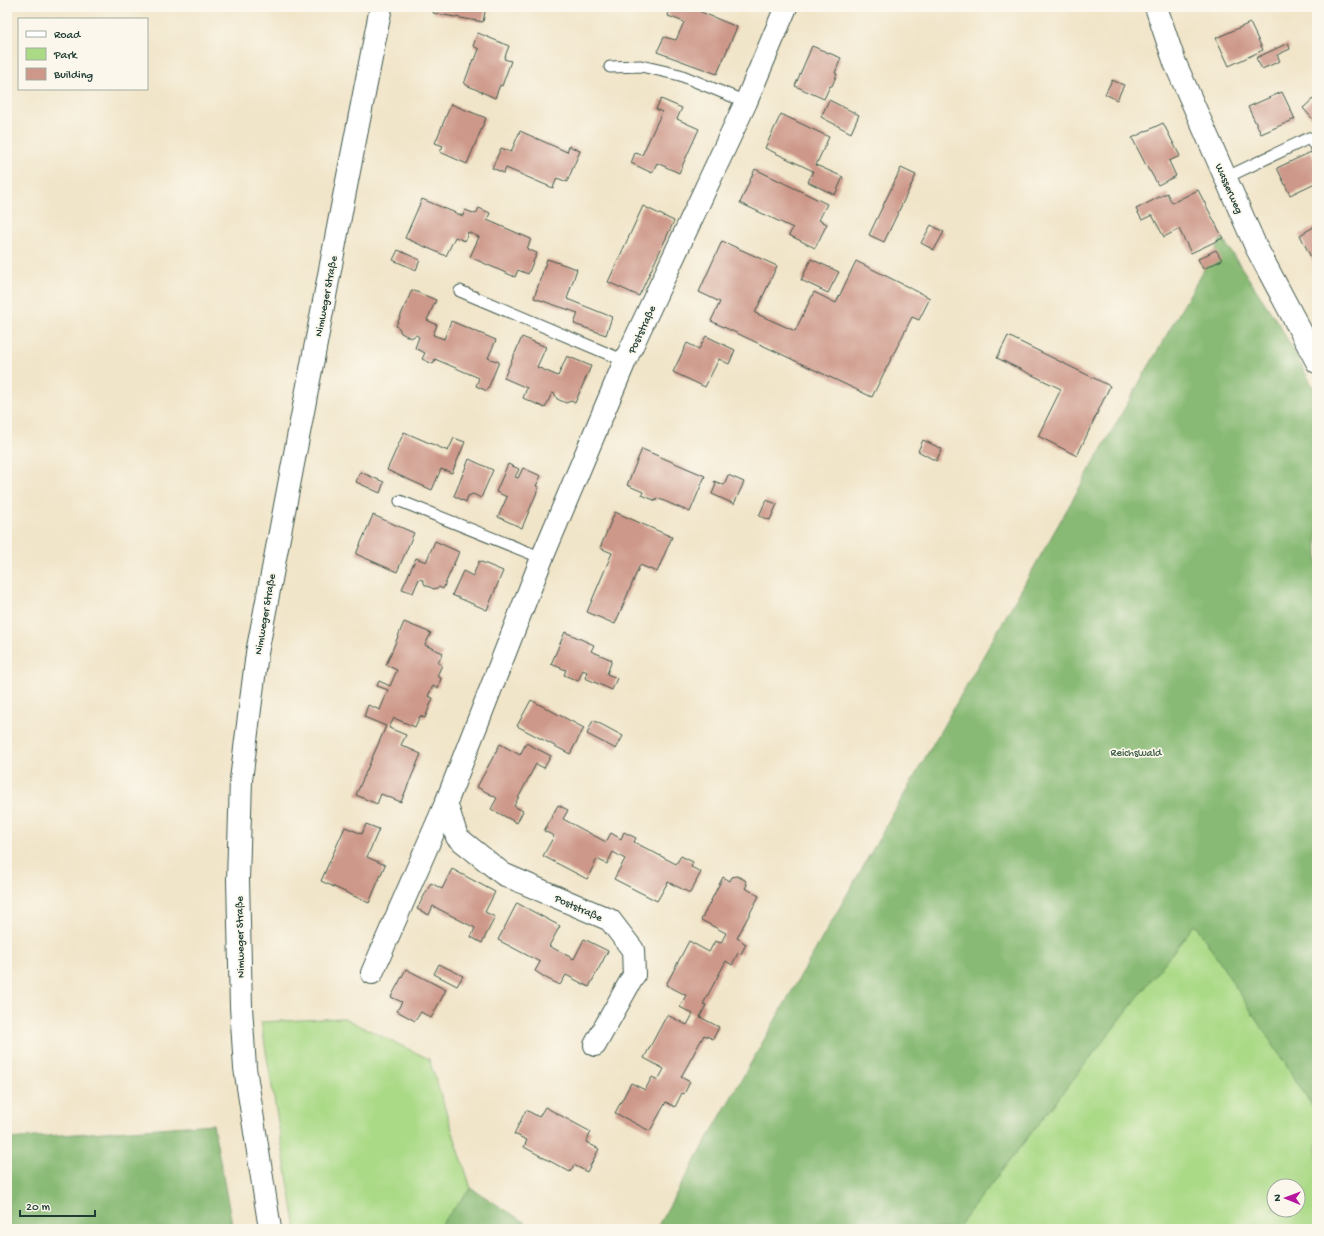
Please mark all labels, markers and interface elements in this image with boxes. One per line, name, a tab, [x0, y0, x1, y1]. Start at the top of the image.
legend	[18, 18, 148, 90]
text: Road	[54, 29, 81, 43]
text: Park	[53, 49, 79, 63]
text: Building	[53, 69, 93, 83]
street label: Wasserweg	[1212, 162, 1245, 216]
street label: Nimweger Straße	[313, 255, 341, 338]
street label: Poststraße	[626, 304, 659, 357]
street label: Nimweger Straße	[253, 573, 279, 656]
park label: Reichswald	[1110, 748, 1163, 760]
street label: Poststraße	[551, 893, 604, 925]
street label: Nimweger Straße	[234, 896, 248, 978]
north arrow	[1266, 1178, 1306, 1218]
scale bar	[20, 1192, 95, 1218]
text: N	[1272, 1194, 1284, 1202]
text: 20 m	[26, 1201, 51, 1215]

